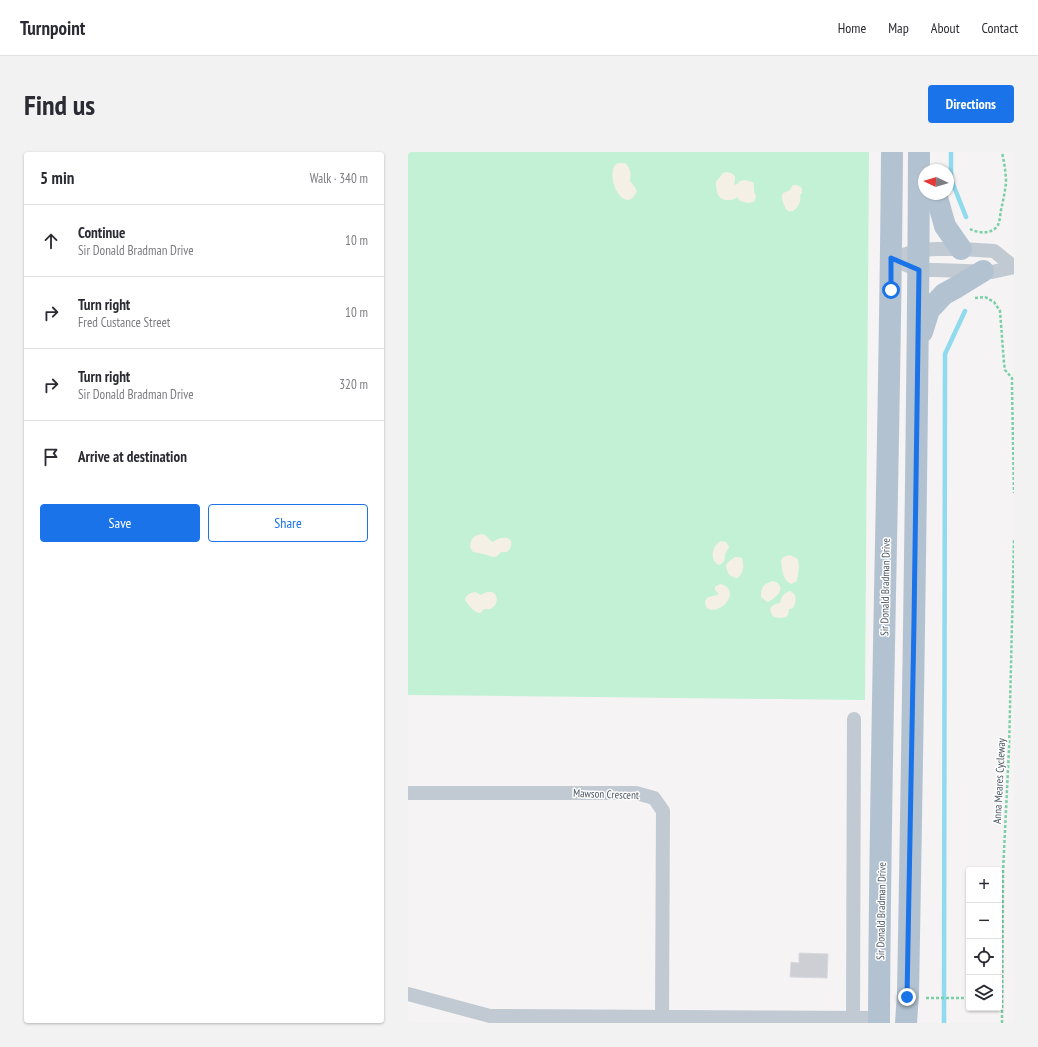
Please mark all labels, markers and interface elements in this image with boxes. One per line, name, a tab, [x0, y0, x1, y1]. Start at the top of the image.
text: Turnpoint	[20, 16, 85, 40]
text: Home	[838, 19, 866, 37]
text: Map	[888, 19, 909, 37]
text: About	[931, 19, 960, 37]
text: Contact	[982, 19, 1018, 37]
button: Directions	[928, 85, 1014, 123]
text: Find us	[24, 86, 95, 123]
north arrow	[918, 164, 954, 200]
text: 5 min	[40, 167, 74, 189]
text: Walk · 340 m	[310, 170, 368, 187]
text: Continue	[78, 223, 125, 242]
icon: ahead	[40, 230, 62, 252]
text: 10 m	[345, 232, 368, 249]
text: Sir Donald Bradman Drive	[78, 242, 194, 259]
route start	[882, 281, 900, 299]
text: Turn right	[78, 295, 130, 314]
icon: right	[40, 302, 62, 324]
text: 10 m	[345, 304, 368, 321]
text: Fred Custance Street	[78, 314, 170, 331]
text: Turn right	[78, 367, 130, 386]
icon: right	[40, 374, 62, 396]
text: 320 m	[339, 376, 368, 393]
text: Sir Donald Bradman Drive	[78, 386, 194, 403]
icon: arrive	[40, 446, 62, 468]
text: Arrive at destination	[78, 447, 187, 466]
button: Save	[40, 504, 200, 542]
button: Share	[208, 504, 368, 542]
street label: Sir Donald Bradman Drive	[877, 537, 893, 636]
street label: Anna Meares Cycleway	[990, 737, 1008, 824]
street label: Mawson Crescent	[573, 786, 639, 802]
street label: Sir Donald Bradman Drive	[873, 861, 889, 960]
map controls	[966, 867, 1002, 1011]
button: +	[966, 867, 1002, 903]
button: −	[966, 903, 1002, 939]
button: locate	[966, 939, 1002, 975]
button: layers	[966, 975, 1002, 1011]
route end	[898, 988, 916, 1006]

